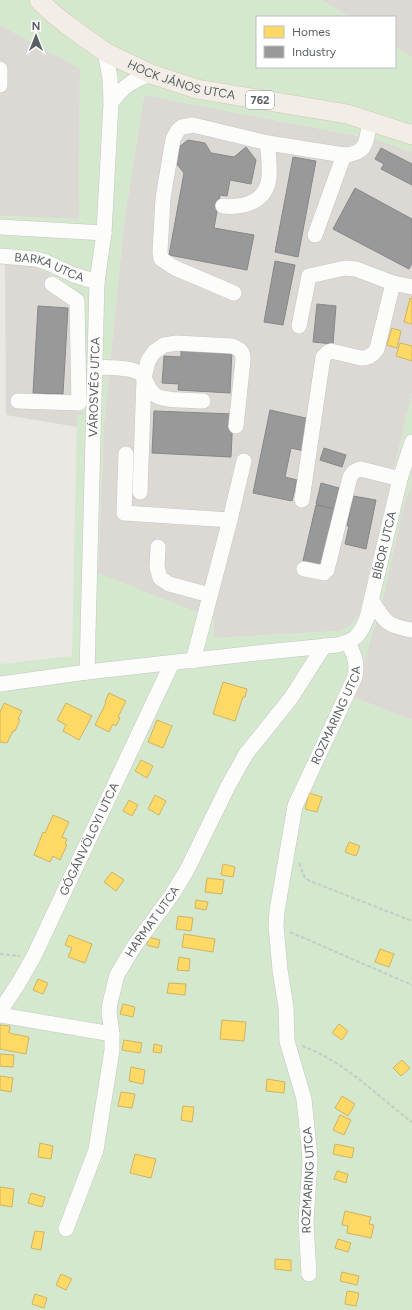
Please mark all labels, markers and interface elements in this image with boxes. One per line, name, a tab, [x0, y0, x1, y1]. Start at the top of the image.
north arrow	[16, 16, 56, 56]
legend	[256, 16, 396, 68]
text: N	[32, 20, 40, 33]
text: Homes	[292, 25, 331, 39]
text: Industry	[292, 45, 337, 59]
street label: HOCK JÁNOS UTCA	[125, 57, 236, 102]
road number: 762	[246, 91, 274, 109]
street label: BARKA UTCA	[14, 250, 86, 285]
street label: VÁROSVÉG UTCA	[86, 337, 103, 437]
street label: BÍBOR UTCA	[369, 510, 399, 581]
street label: ROZMARING UTCA	[308, 666, 363, 767]
street label: GÓGÁNVÖLGYI UTCA	[56, 780, 122, 898]
street label: HARMAT UTCA	[122, 883, 182, 960]
street label: ROZMARING UTCA	[299, 1126, 317, 1234]

